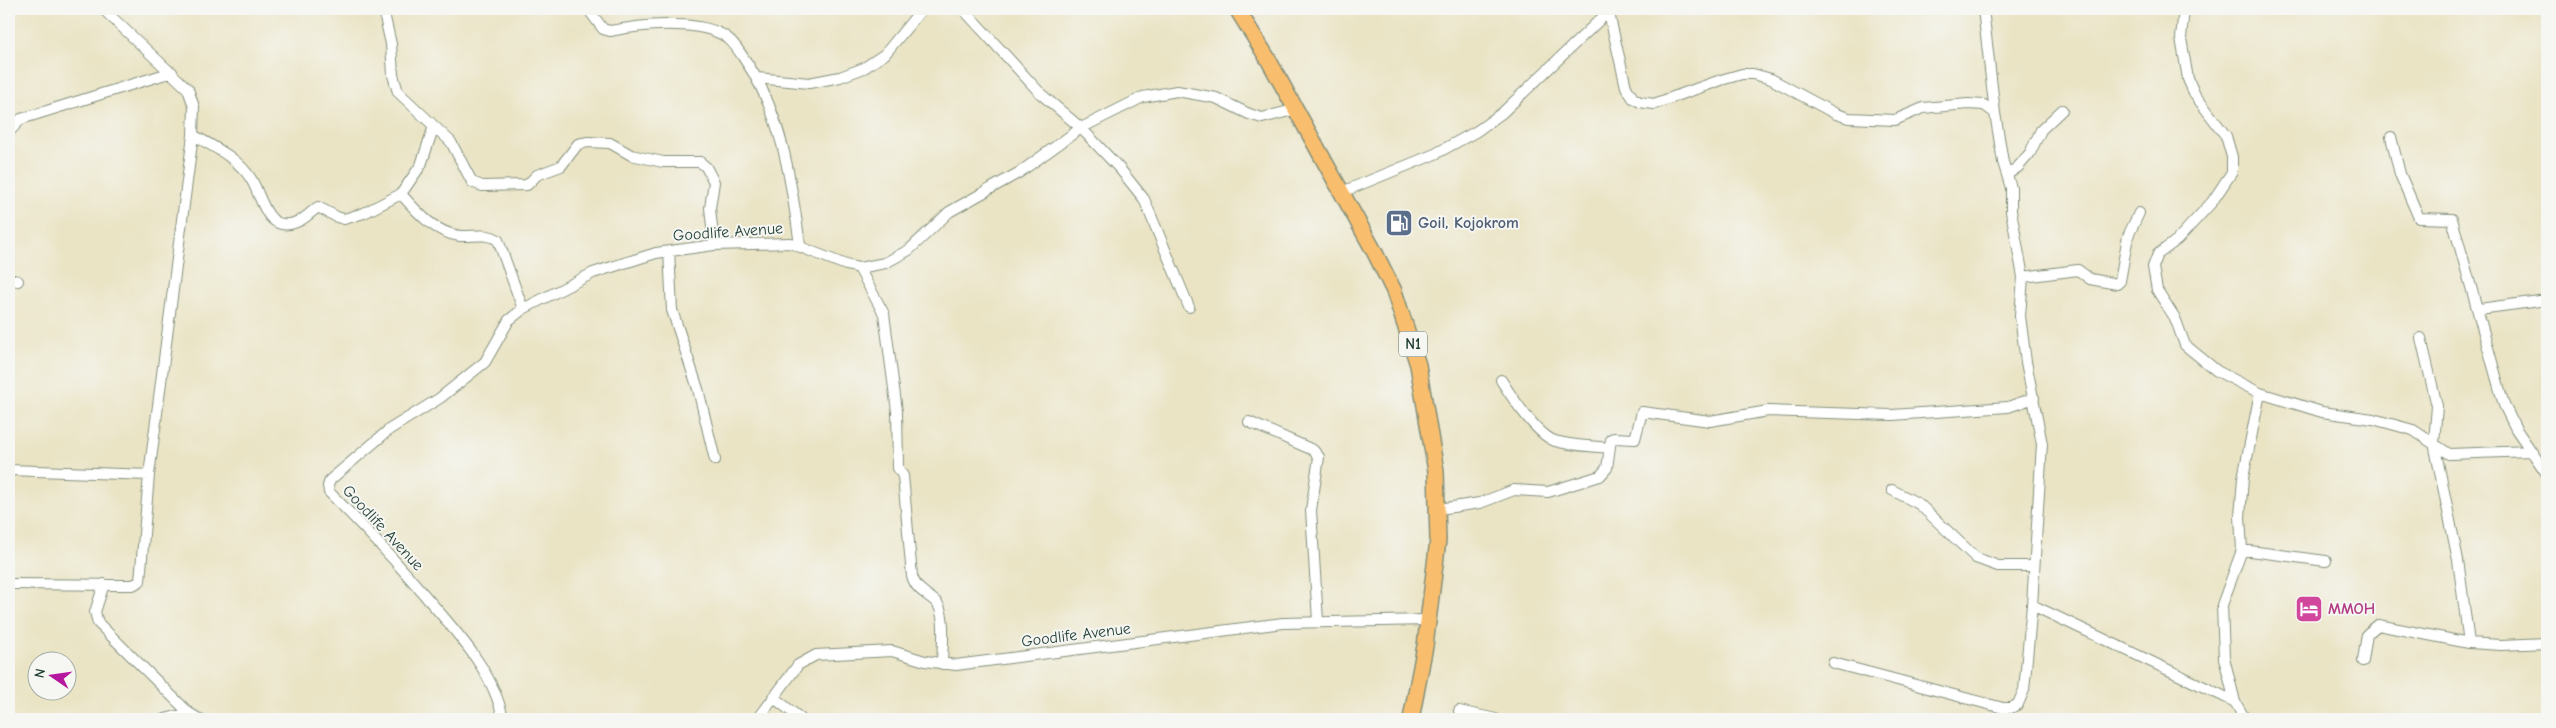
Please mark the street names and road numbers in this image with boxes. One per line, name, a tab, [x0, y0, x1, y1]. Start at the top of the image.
street label: Goodlife Avenue	[672, 219, 784, 245]
road number: N1	[1399, 332, 1427, 356]
street label: Goodlife Avenue	[339, 482, 427, 574]
street label: Goodlife Avenue	[1020, 619, 1132, 651]

